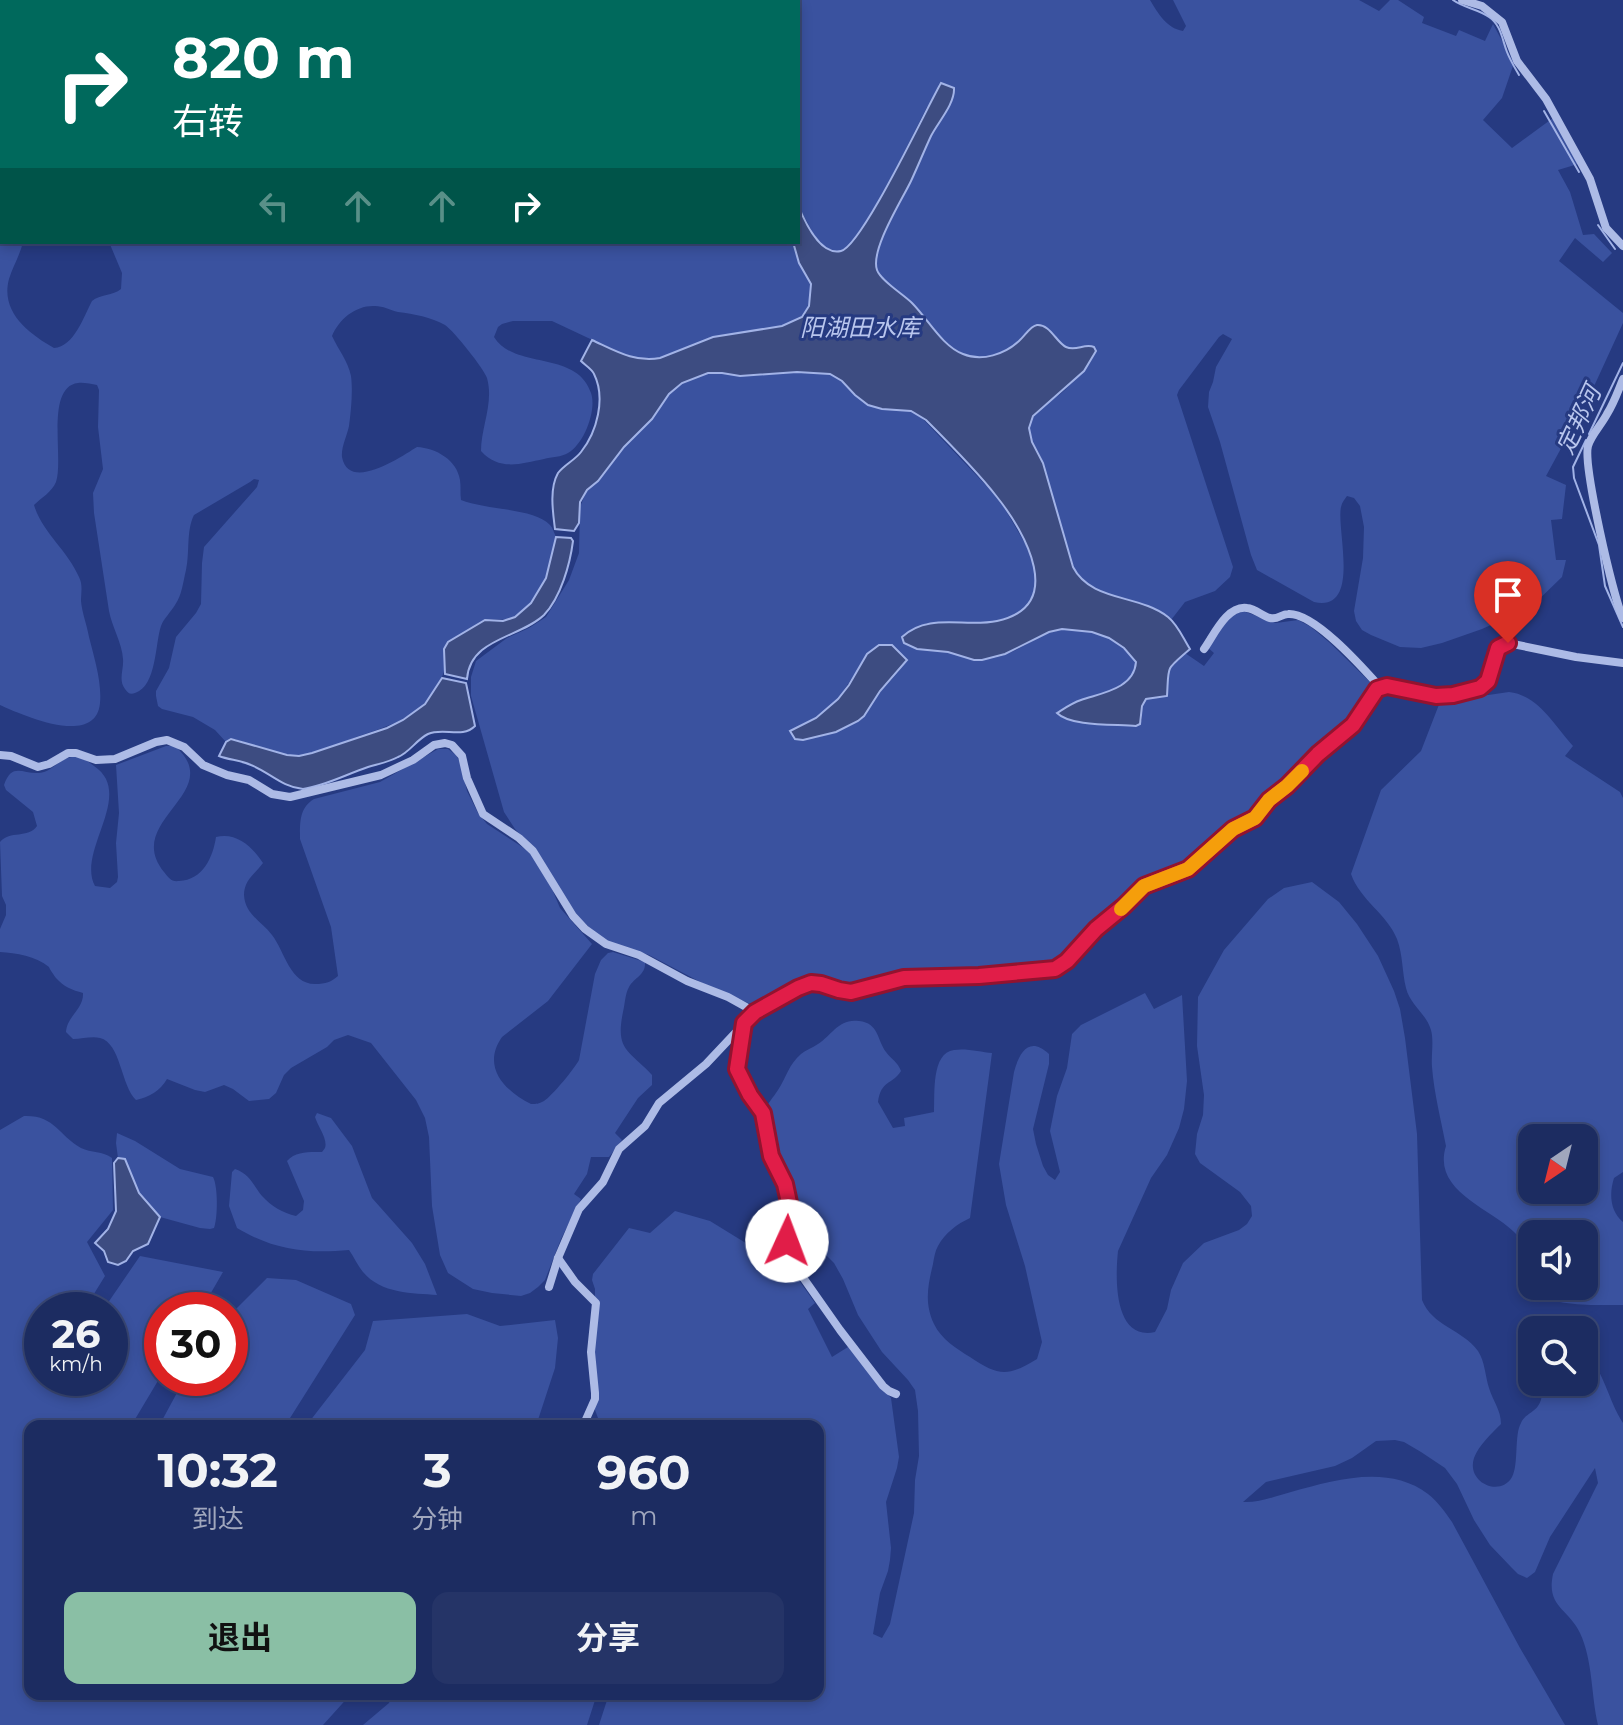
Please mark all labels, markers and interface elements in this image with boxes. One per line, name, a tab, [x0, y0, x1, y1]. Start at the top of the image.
text: 820 m	[172, 24, 355, 92]
icon: right	[40, 32, 144, 136]
text: 右转	[172, 99, 244, 143]
icon: left	[252, 184, 296, 228]
icon: ahead	[336, 184, 380, 228]
icon: ahead	[420, 184, 464, 228]
icon: right	[504, 184, 548, 228]
water label: 阳湖田水库	[800, 313, 924, 342]
water label: 定邦河	[1550, 377, 1609, 459]
pin	[1474, 561, 1542, 643]
icon: arrive	[1486, 573, 1530, 617]
north arrow	[1518, 1124, 1598, 1204]
map controls	[1518, 1124, 1598, 1396]
position arrow	[745, 1199, 829, 1283]
button: sound	[1518, 1220, 1598, 1300]
speed limit sign: 30	[144, 1292, 248, 1396]
text: 26	[51, 1309, 101, 1358]
button: search	[1518, 1316, 1598, 1396]
text: km/h	[49, 1352, 103, 1376]
text: 10:32	[157, 1441, 278, 1499]
text: 3	[423, 1441, 452, 1499]
text: 960	[597, 1443, 691, 1501]
text: m	[630, 1500, 657, 1532]
text: 到达	[192, 1503, 244, 1535]
text: 分钟	[411, 1503, 463, 1535]
button: 退出	[64, 1592, 416, 1684]
button: 分享	[432, 1592, 784, 1684]

